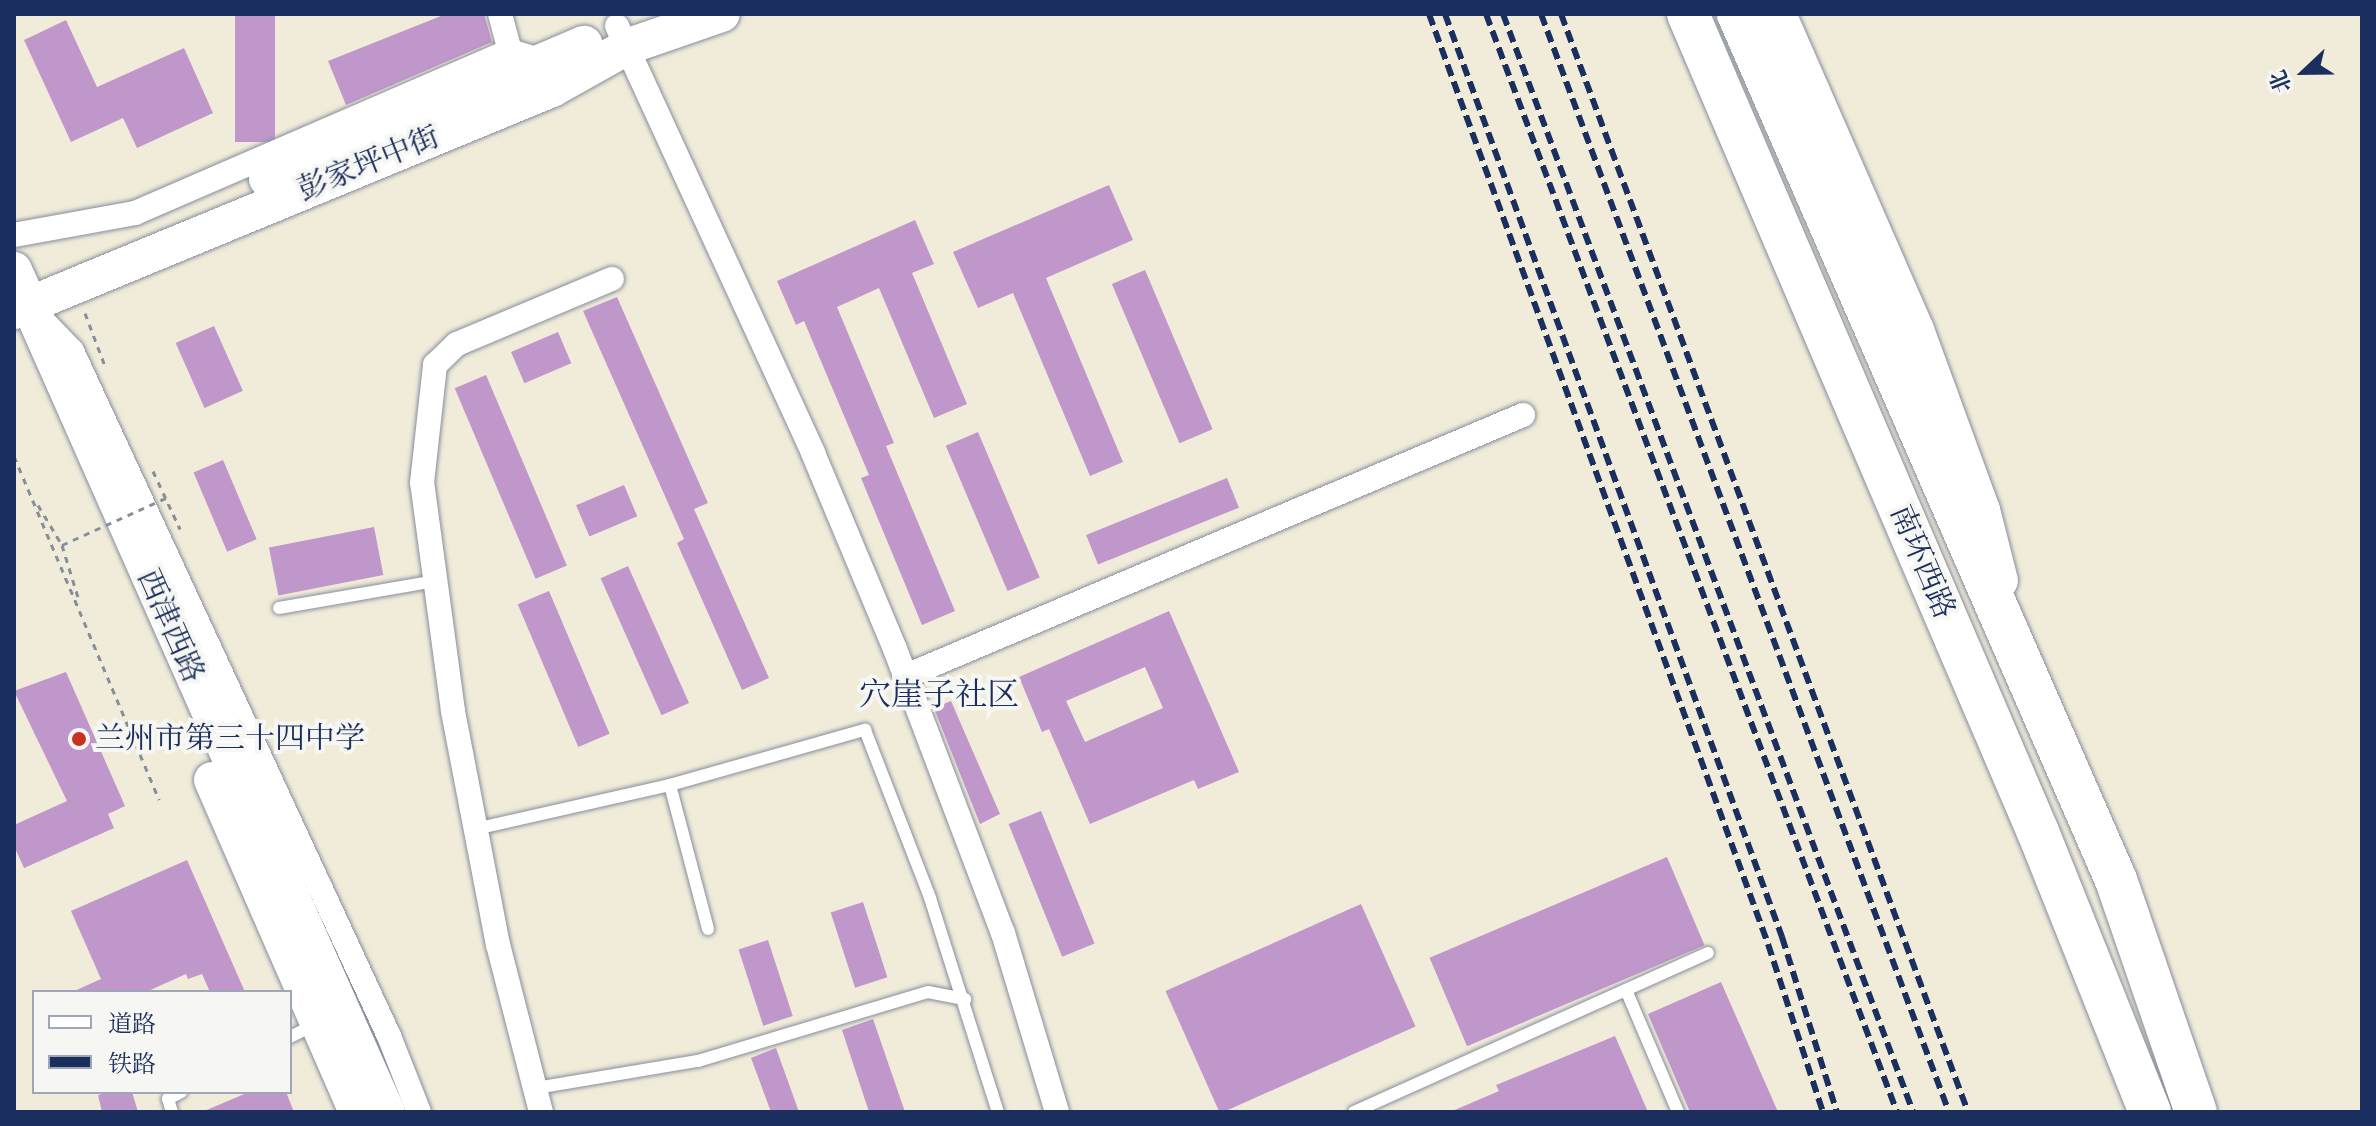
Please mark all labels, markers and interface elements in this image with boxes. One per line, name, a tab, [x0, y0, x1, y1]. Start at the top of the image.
north arrow	[2264, 32, 2344, 112]
text: 北	[2265, 66, 2298, 96]
street label: 彭家坪中街	[293, 119, 445, 209]
street label: 南环西路	[1882, 500, 1962, 624]
street label: 西津西路	[129, 564, 211, 688]
district label: 穴崖子社区	[859, 676, 1019, 714]
place label: 兰州市第三十四中学	[95, 721, 365, 757]
marker: 兰州市第三十四中学	[70, 730, 88, 748]
legend	[32, 990, 292, 1094]
text: 道路	[108, 1010, 156, 1040]
text: 铁路	[108, 1050, 156, 1080]

